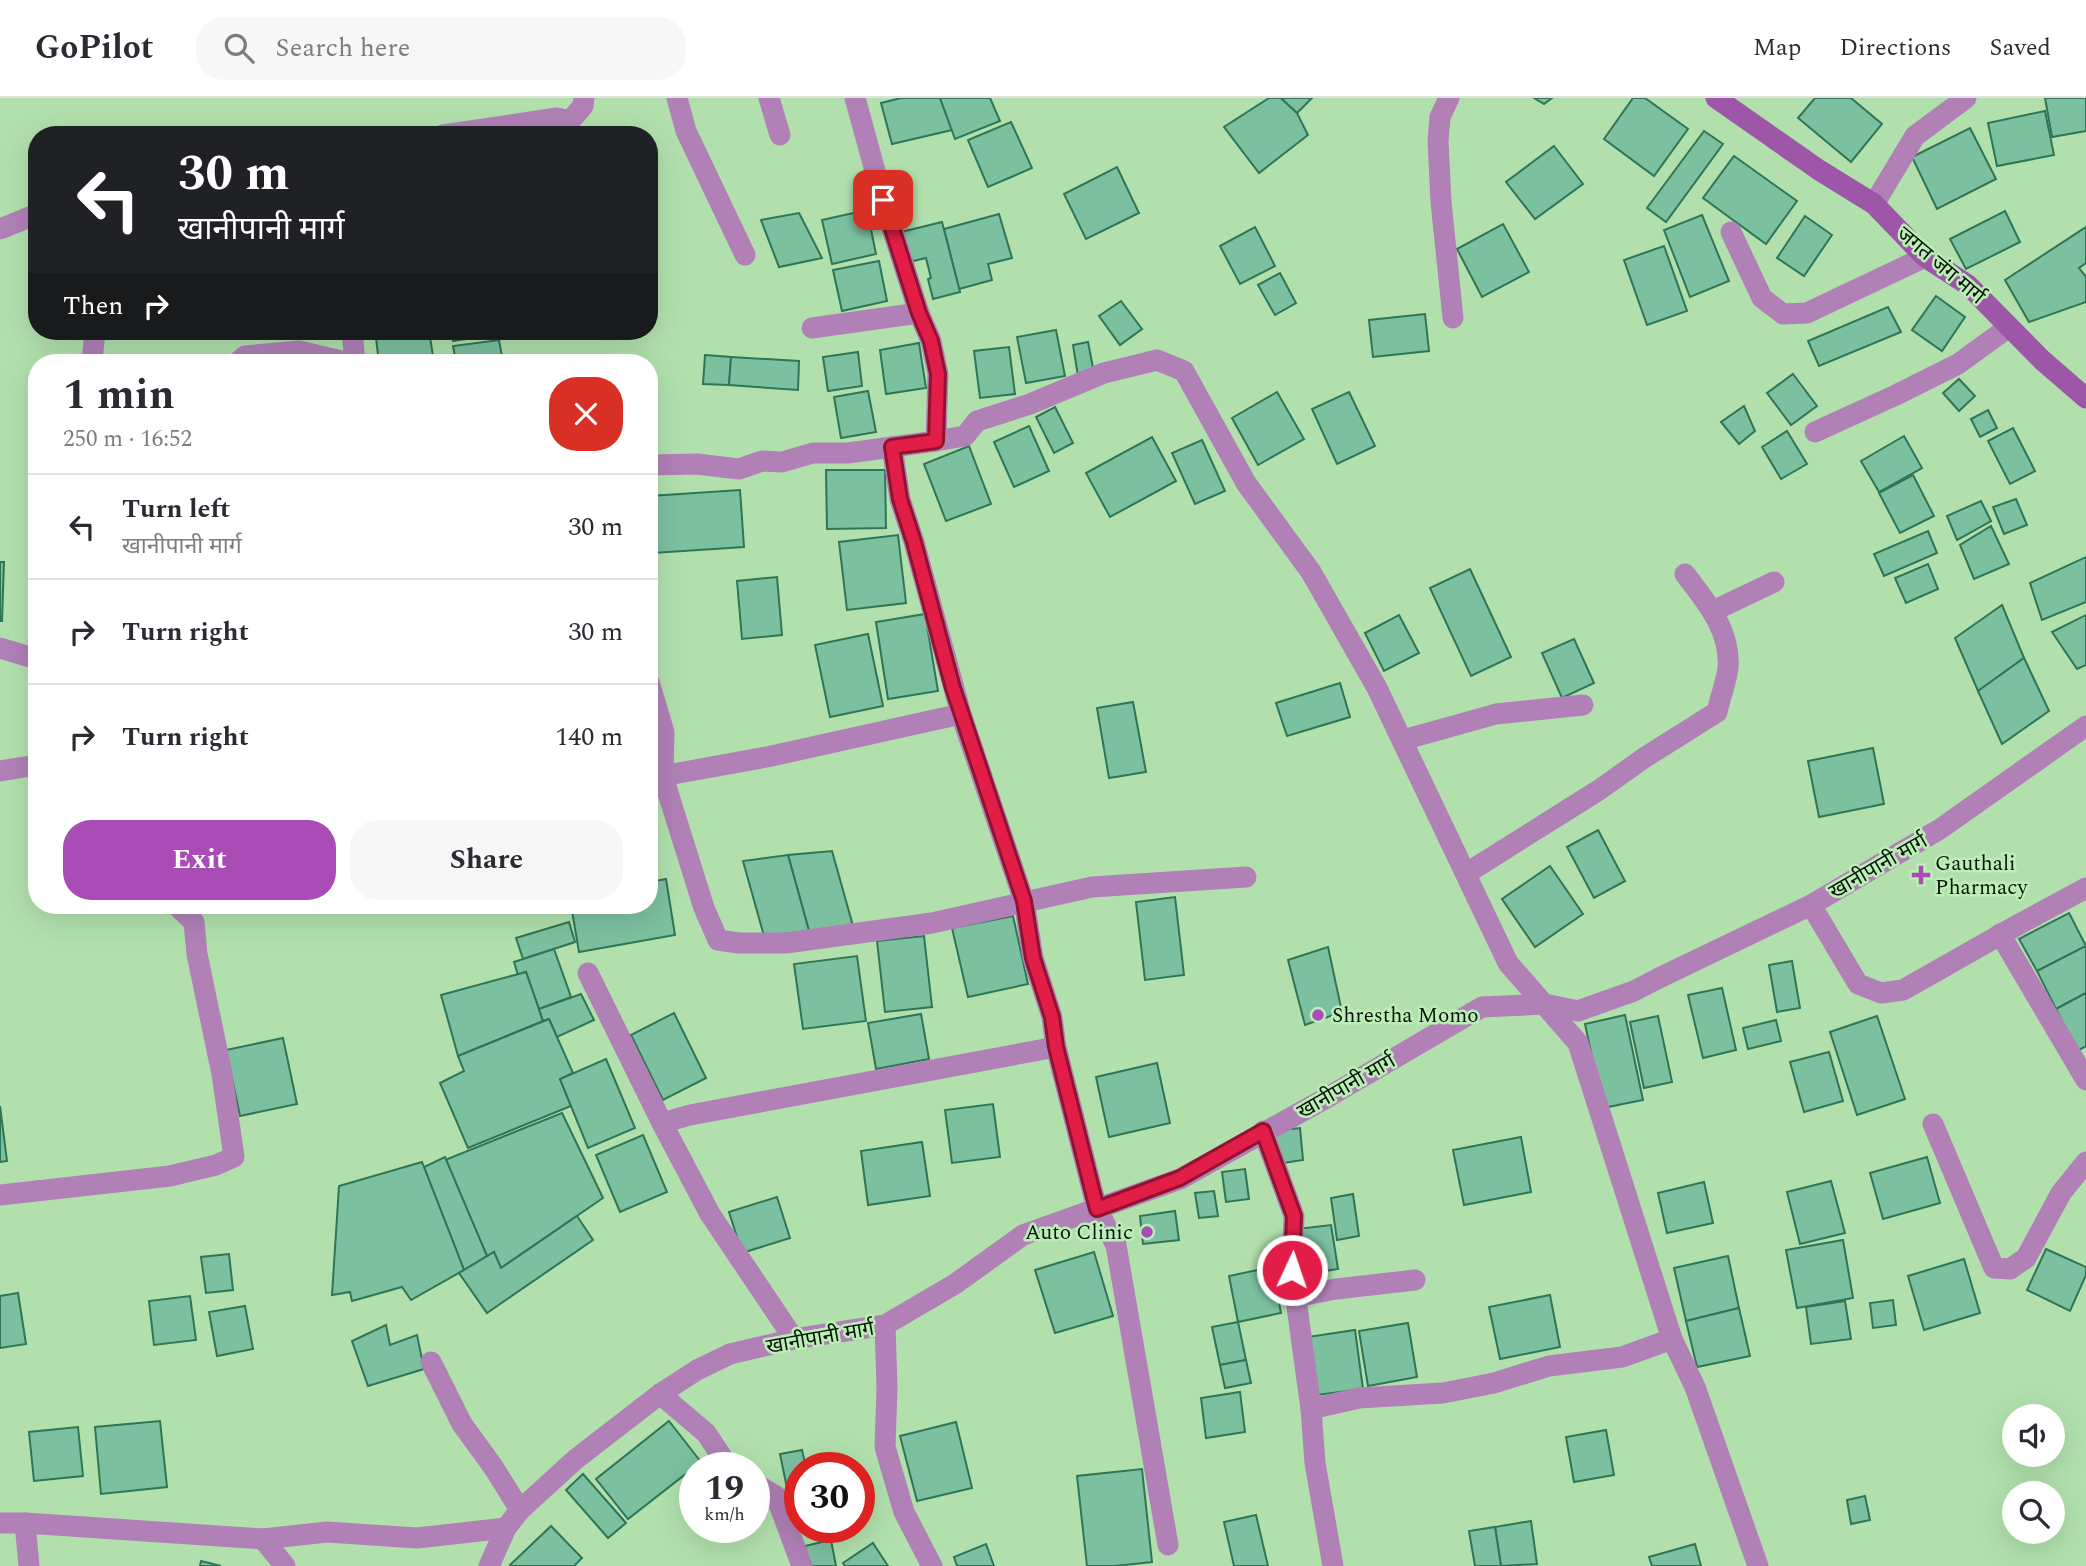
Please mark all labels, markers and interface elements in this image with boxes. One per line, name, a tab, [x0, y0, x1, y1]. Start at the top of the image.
search box	[196, 17, 686, 80]
text: GoPilot	[35, 23, 154, 73]
text: Search here	[276, 28, 410, 68]
icon: search	[220, 29, 258, 67]
text: Map	[1753, 30, 1801, 66]
text: Directions	[1839, 30, 1951, 66]
text: Saved	[1989, 30, 2051, 66]
text: 30 m	[178, 137, 289, 212]
icon: left	[63, 154, 154, 245]
pin	[853, 170, 913, 230]
icon: arrive	[864, 181, 902, 219]
text: खानीपानी मार्ग	[178, 205, 344, 254]
street label: जगत जंग मार्ग	[1889, 219, 1993, 313]
text: Then	[63, 286, 123, 326]
icon: right	[137, 287, 175, 325]
text: 1 min	[63, 364, 175, 427]
button: close	[549, 377, 623, 451]
text: 250 m · 16:52	[63, 422, 192, 457]
text: Turn left	[122, 489, 230, 529]
text: 30 m	[568, 507, 623, 547]
icon: left	[63, 508, 101, 546]
text: खानीपानी मार्ग	[122, 529, 242, 564]
text: Turn right	[122, 612, 249, 652]
text: 30 m	[568, 612, 623, 652]
icon: right	[63, 613, 101, 651]
text: Turn right	[122, 717, 249, 757]
text: 140 m	[555, 717, 623, 757]
icon: right	[63, 718, 101, 756]
button: Exit	[63, 820, 336, 900]
button: Share	[350, 820, 623, 900]
street label: खानीपानी मार्ग	[1823, 825, 1935, 908]
place label: Gauthali Pharmacy	[1935, 848, 2028, 904]
marker: Gauthali Pharmacy	[1913, 867, 1929, 883]
place label: Shrestha Momo	[1332, 1000, 1479, 1032]
marker: Shrestha Momo	[1310, 1007, 1326, 1023]
street label: खानीपानी मार्ग	[1291, 1045, 1403, 1128]
place label: Auto Clinic	[1025, 1217, 1133, 1249]
marker: Auto Clinic	[1139, 1224, 1155, 1240]
position arrow	[1255, 1233, 1329, 1307]
street label: खानीपानी मार्ग	[764, 1313, 878, 1363]
map controls	[2002, 1404, 2065, 1544]
button: sound	[2002, 1404, 2065, 1467]
speed limit sign: 30	[784, 1452, 875, 1543]
text: 19	[705, 1462, 744, 1515]
button: search	[2002, 1481, 2065, 1544]
text: km/h	[704, 1501, 745, 1528]

